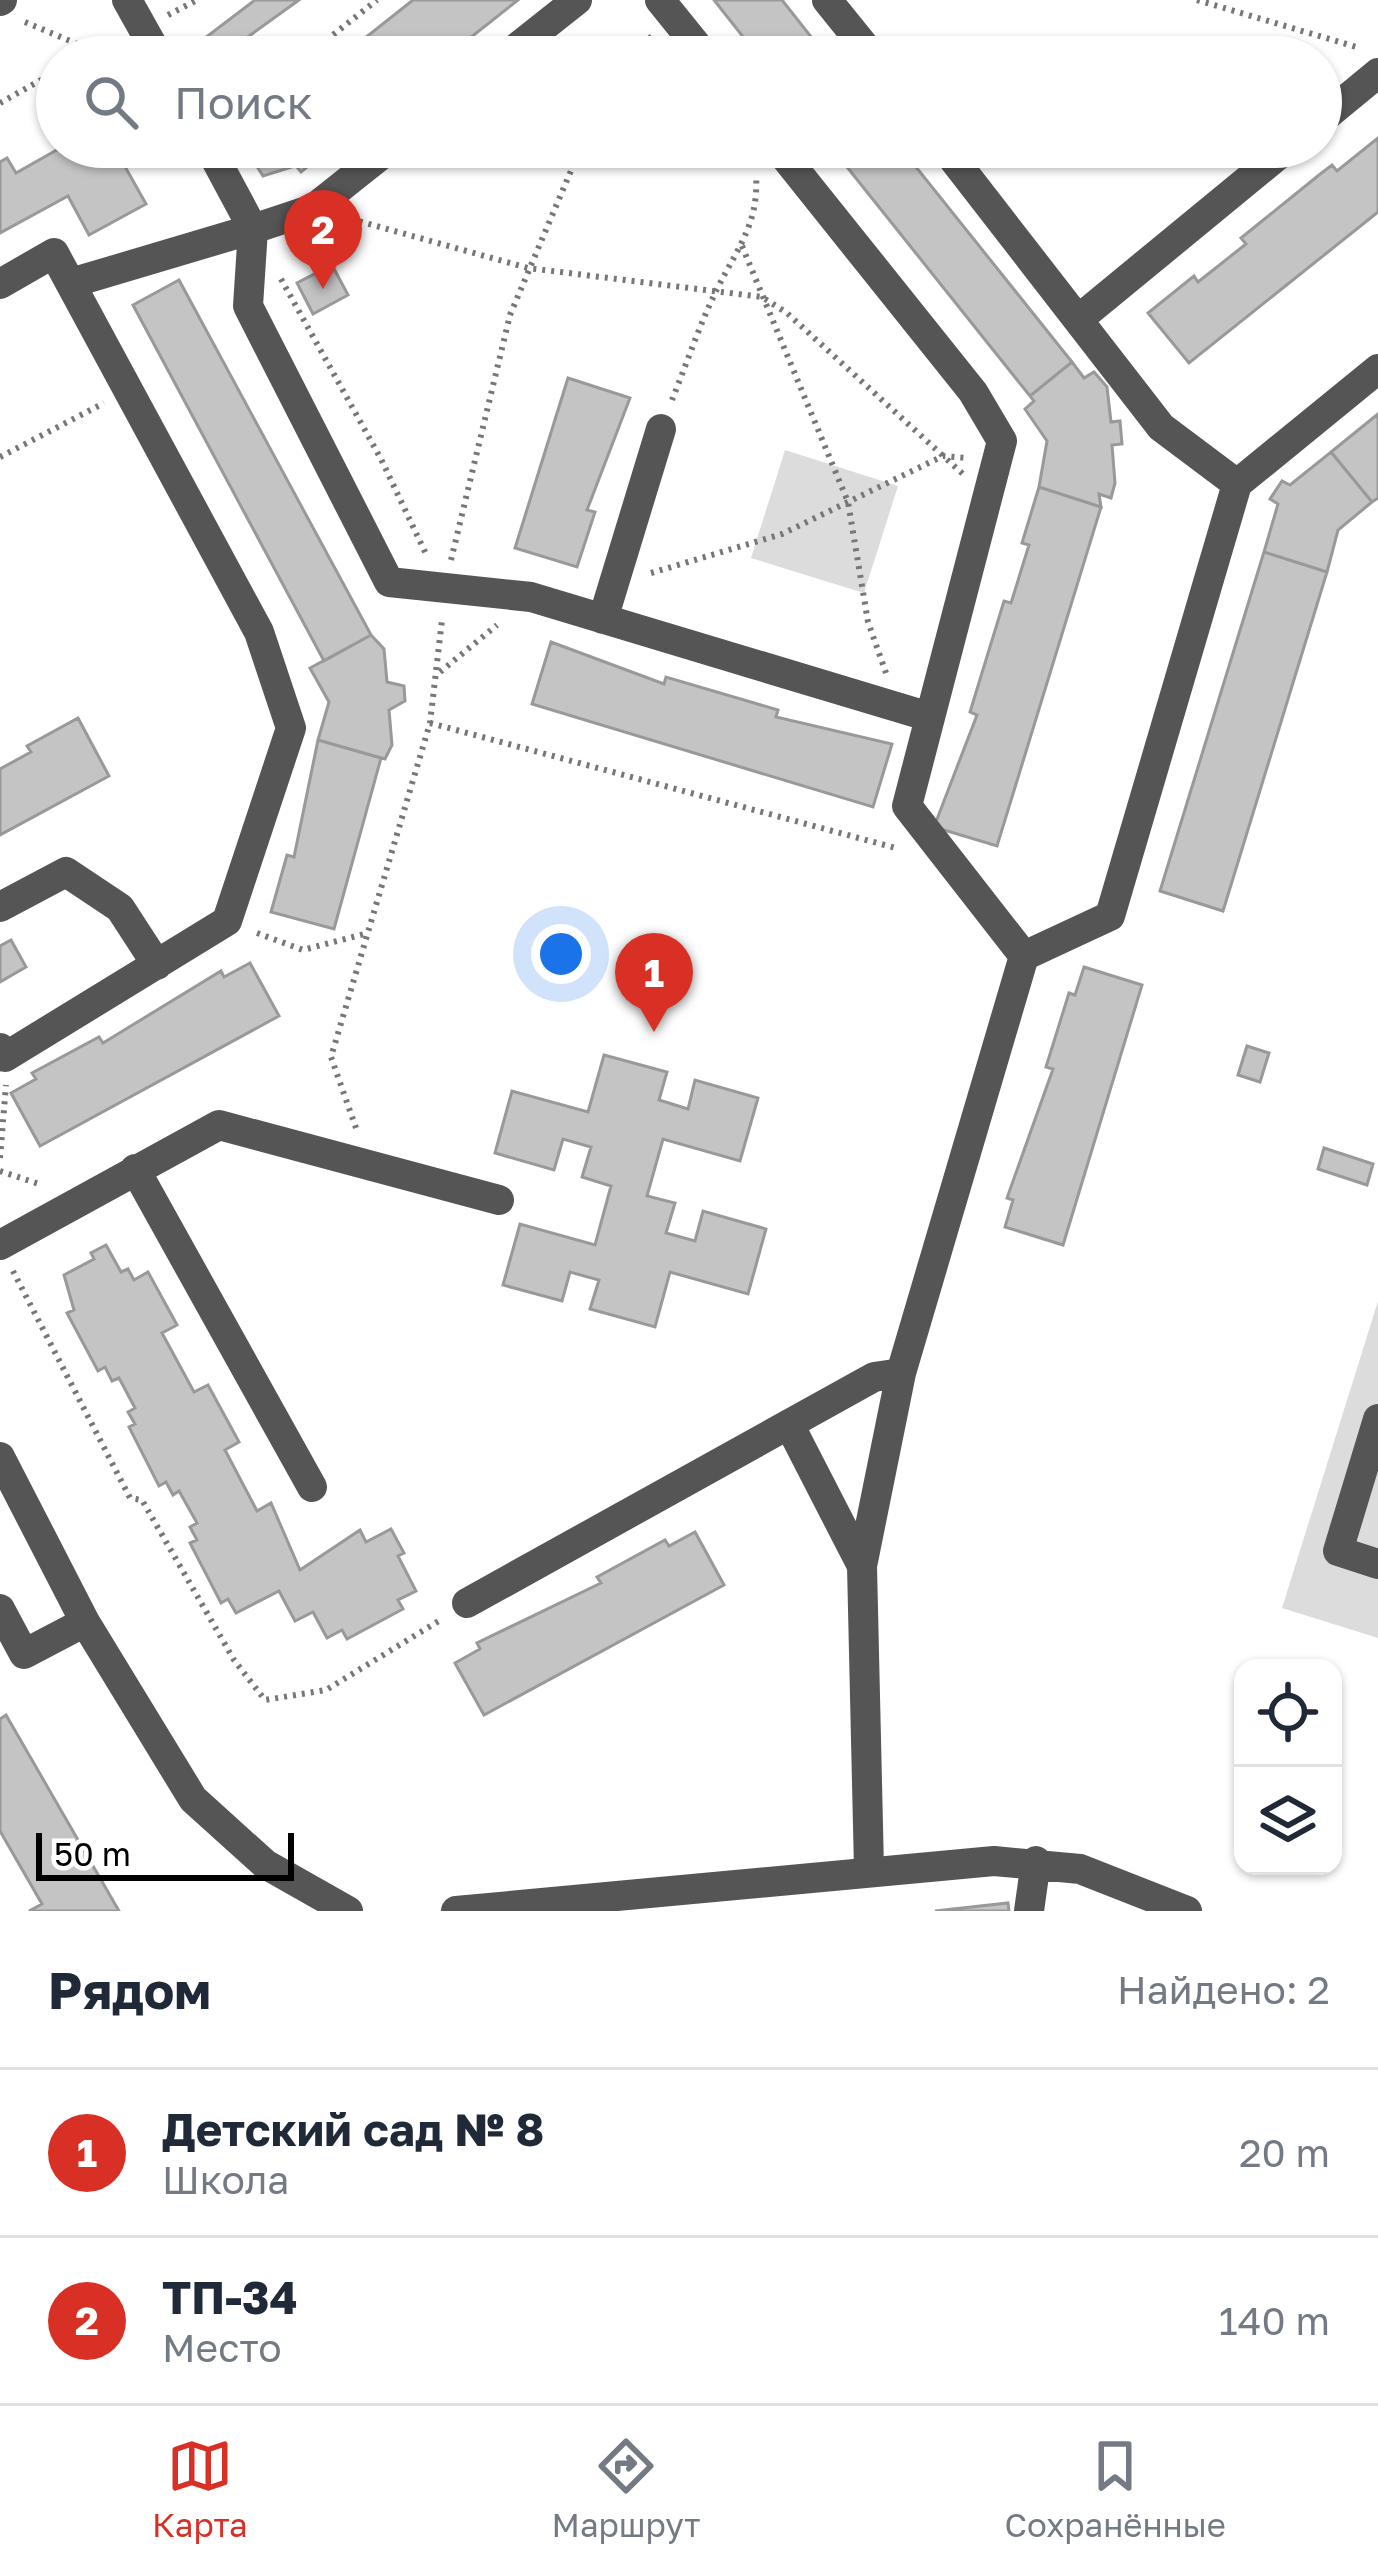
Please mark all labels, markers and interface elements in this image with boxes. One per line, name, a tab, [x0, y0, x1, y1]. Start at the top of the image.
search box	[36, 36, 1342, 168]
icon: search	[78, 69, 144, 135]
text: Поиск	[174, 75, 313, 129]
pin: 2	[284, 190, 362, 289]
your location	[531, 924, 591, 984]
pin: 1	[615, 933, 693, 1032]
map controls	[1234, 1659, 1342, 1875]
button: locate	[1234, 1659, 1342, 1767]
button: layers	[1234, 1767, 1342, 1875]
scale bar	[36, 1827, 294, 1880]
text: 50 m	[54, 1834, 131, 1873]
text: Рядом	[48, 1959, 211, 2020]
text: Найдено: 2	[1117, 1966, 1330, 2013]
text: Детский сад № 8	[162, 2102, 544, 2156]
text: 1	[77, 2129, 97, 2176]
text: 20 m	[1239, 2129, 1330, 2176]
text: Школа	[162, 2156, 289, 2203]
text: ТП-34	[162, 2270, 298, 2324]
text: 2	[75, 2297, 99, 2344]
text: 140 m	[1219, 2297, 1330, 2344]
text: Место	[162, 2324, 282, 2371]
tab: Карта	[152, 2433, 248, 2544]
tab: Маршрут	[552, 2433, 701, 2544]
tab: Сохранённые	[1005, 2433, 1226, 2544]

